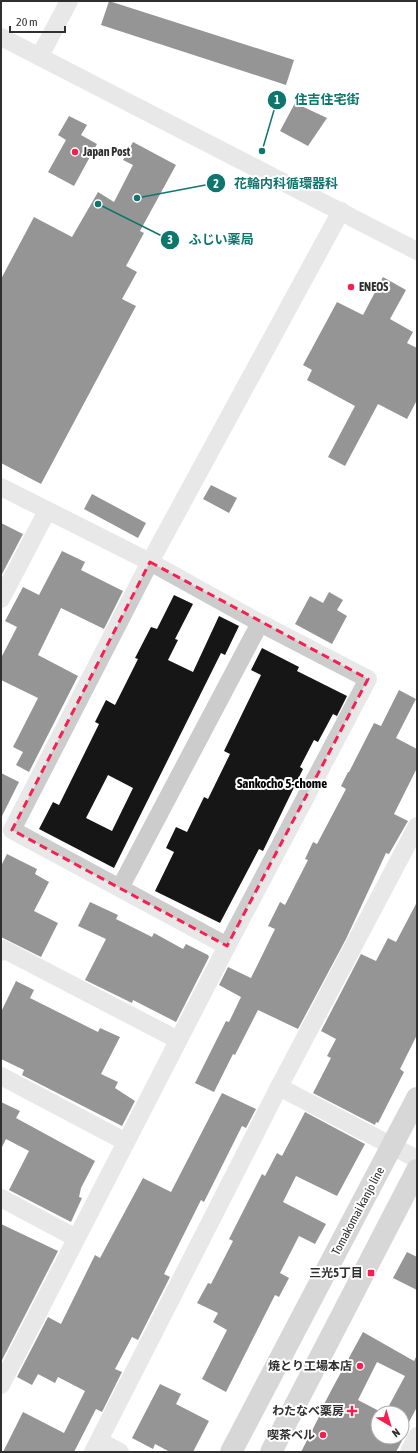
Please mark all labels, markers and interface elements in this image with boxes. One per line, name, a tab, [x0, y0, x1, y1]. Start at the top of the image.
scale bar	[10, 8, 65, 34]
text: 20 m	[16, 15, 38, 29]
callout: 住吉住宅街	[267, 87, 368, 112]
text: 住吉住宅街	[294, 92, 360, 107]
text: 1	[274, 93, 280, 107]
place label: Japan Post	[82, 145, 131, 159]
marker: Japan Post	[70, 147, 80, 157]
callout: 花輪内科循環器科	[206, 171, 346, 196]
text: 花輪内科循環器科	[234, 176, 338, 191]
text: 2	[213, 177, 219, 191]
callout: ふじい薬局	[160, 227, 261, 252]
text: ふじい薬局	[188, 232, 254, 247]
text: 3	[167, 233, 173, 247]
place label: ENEOS	[359, 280, 388, 294]
marker: ENEOS	[346, 282, 356, 292]
district label: Sankocho 5-chome	[237, 776, 327, 791]
street label: Tomakomai kanjo line	[329, 1165, 387, 1257]
place label: 三光5丁目	[309, 1266, 363, 1280]
marker: 三光5丁目	[366, 1268, 376, 1278]
place label: 焼とり工場本店	[268, 1359, 352, 1373]
marker: 焼とり工場本店	[355, 1361, 365, 1371]
place label: わたなべ薬房	[272, 1404, 344, 1418]
north arrow	[370, 1405, 410, 1445]
marker: わたなべ薬房	[347, 1406, 357, 1416]
text: N	[390, 1426, 402, 1440]
place label: 喫茶ベル	[267, 1428, 315, 1442]
marker: 喫茶ベル	[318, 1430, 328, 1440]

